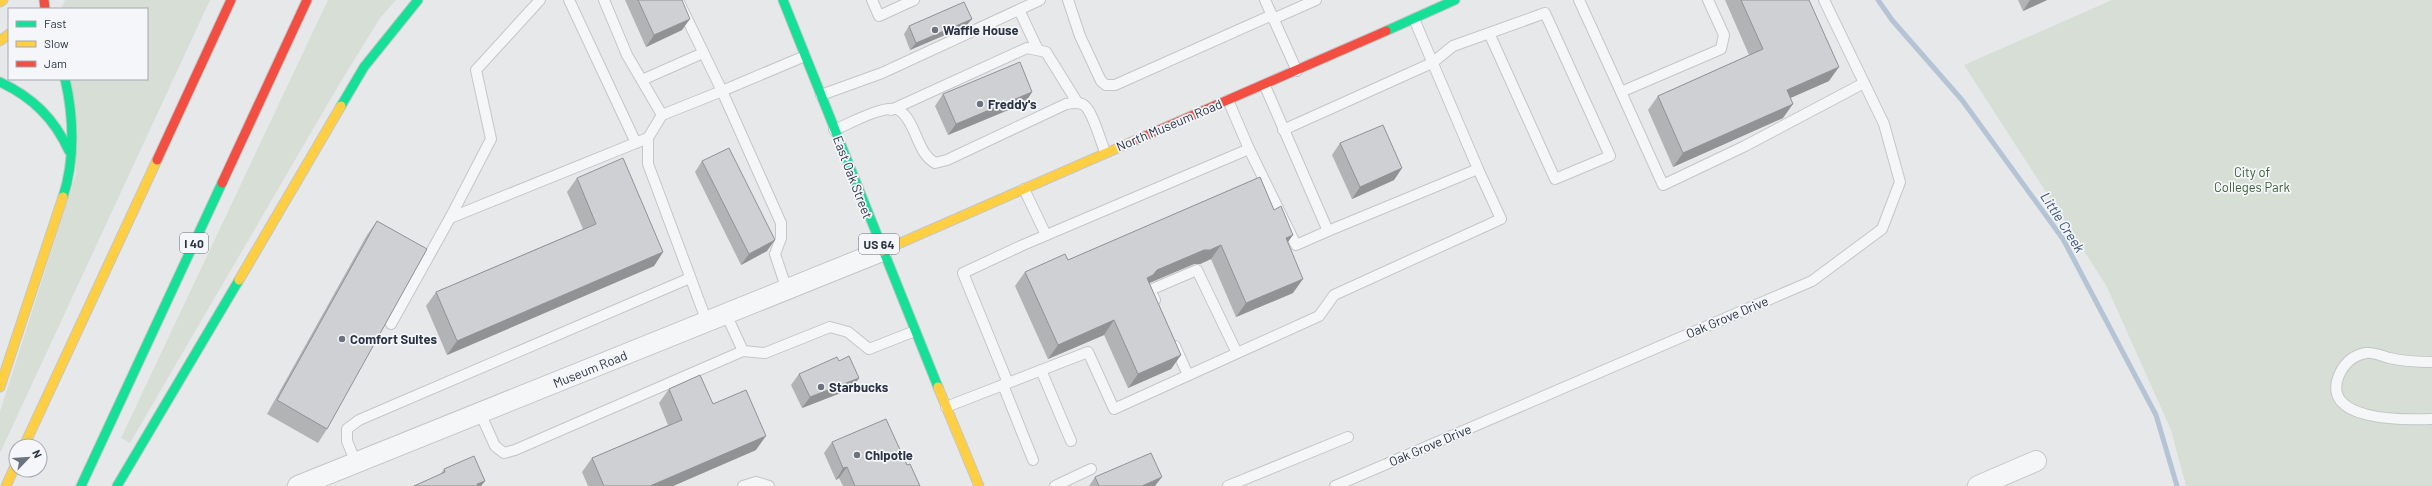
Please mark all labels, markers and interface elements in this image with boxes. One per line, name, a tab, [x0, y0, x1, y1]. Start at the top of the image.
legend	[8, 8, 148, 80]
text: Fast	[44, 16, 67, 30]
place label: Waffle House	[943, 22, 1019, 38]
marker: Waffle House	[930, 25, 940, 35]
text: Slow	[44, 36, 69, 50]
text: Jam	[44, 56, 67, 70]
street label: North Museum Road	[1114, 95, 1224, 155]
place label: Freddy's	[988, 96, 1037, 112]
marker: Freddy's	[975, 99, 985, 109]
street label: East Oak Street	[830, 133, 876, 221]
park label: City of Colleges Park	[2214, 164, 2291, 195]
water label: Little Creek	[2037, 189, 2089, 256]
road number: I 40	[180, 233, 208, 253]
road number: US 64	[859, 234, 899, 254]
street label: Oak Grove Drive	[1684, 292, 1771, 341]
place label: Comfort Suites	[350, 331, 437, 347]
marker: Comfort Suites	[337, 334, 347, 344]
street label: Museum Road	[551, 347, 629, 391]
place label: Starbucks	[829, 379, 889, 395]
marker: Starbucks	[816, 382, 826, 392]
street label: Oak Grove Drive	[1387, 420, 1474, 469]
north arrow	[8, 438, 48, 478]
text: N	[30, 447, 45, 460]
place label: Chipotle	[865, 447, 913, 463]
marker: Chipotle	[852, 450, 862, 460]

